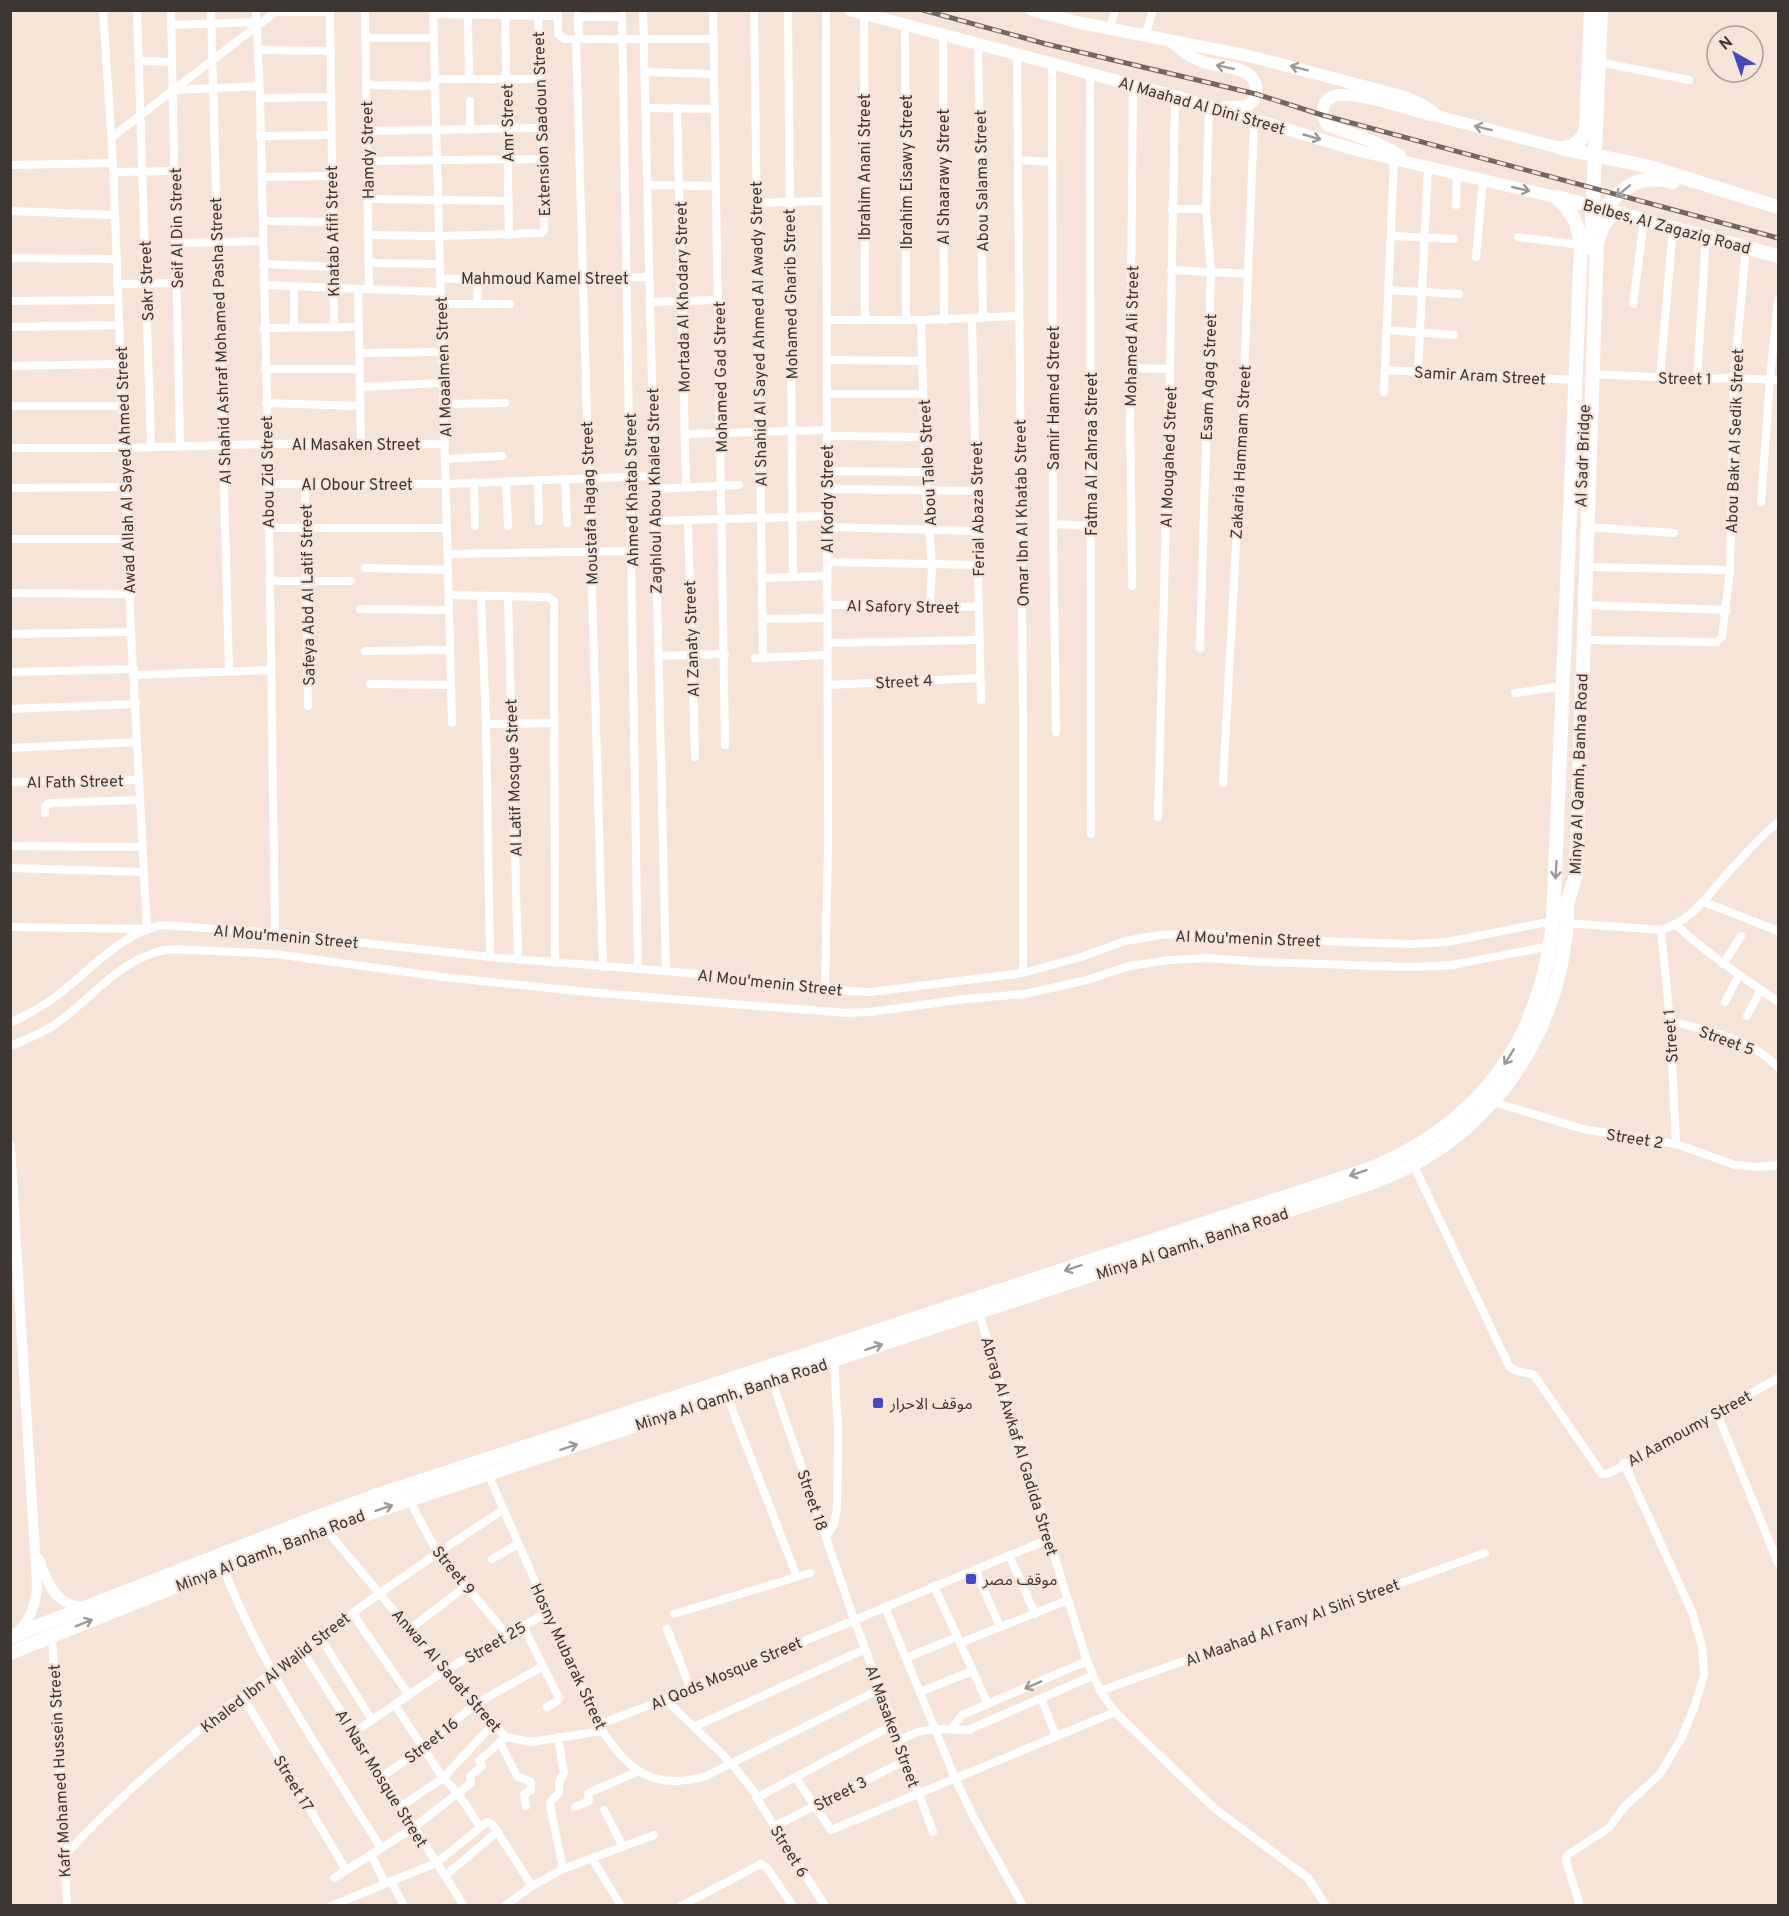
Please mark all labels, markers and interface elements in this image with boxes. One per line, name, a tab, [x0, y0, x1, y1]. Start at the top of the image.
north arrow	[1705, 24, 1765, 84]
street label: Extension Saadoun Street	[530, 31, 556, 217]
text: N	[1716, 33, 1737, 55]
one-way arrow	[1216, 61, 1236, 72]
one-way arrow	[1289, 62, 1308, 74]
street label: Al Maahad Al Dini Street	[1116, 74, 1287, 140]
street label: Amr Street	[498, 83, 520, 162]
street label: Ibrahim Anani Street	[856, 94, 876, 240]
street label: Ibrahim Eisawy Street	[898, 94, 918, 250]
street label: Hamdy Street	[358, 101, 380, 199]
street label: Al Shaarawy Street	[935, 109, 955, 245]
street label: Abou Salama Street	[972, 110, 994, 252]
one-way arrow	[1473, 122, 1492, 133]
one-way arrow	[1302, 132, 1321, 143]
street label: Khatab Afifi Street	[323, 165, 345, 297]
street label: Seif Al Din Street	[167, 167, 189, 289]
street label: Al Shahid Al Sayed Ahmed Al Awady Street	[747, 181, 773, 487]
one-way arrow	[1512, 183, 1531, 195]
one-way arrow	[1615, 184, 1631, 197]
street label: Belbes, Al Zagazig Road	[1580, 196, 1752, 260]
street label: Al Shahid Ashraf Mohamed Pasha Street	[207, 197, 237, 485]
street label: Mortada Al Khodary Street	[672, 201, 696, 393]
street label: Mohamed Gharib Street	[781, 208, 803, 379]
street label: Sakr Street	[137, 240, 159, 322]
street label: Mohamed Ali Street	[1122, 265, 1144, 407]
street label: Mahmoud Kamel Street	[461, 270, 629, 290]
street label: Al Moaalmen Street	[433, 296, 457, 438]
street label: Mohamed Gad Street	[711, 301, 733, 453]
street label: Esam Agag Street	[1198, 313, 1222, 441]
street label: Samir Hamed Street	[1045, 326, 1065, 470]
street label: Awad Allah Al Sayed Ahmed Street	[113, 346, 141, 594]
street label: Abou Bakr Al Sedik Street	[1723, 348, 1749, 534]
street label: Zakaria Hammam Street	[1227, 364, 1257, 540]
street label: Samir Aram Street	[1414, 364, 1546, 390]
street label: Street 1	[1658, 370, 1712, 390]
street label: Fatma Al Zahraa Street	[1083, 372, 1103, 536]
street label: Al Mougahed Street	[1158, 386, 1182, 528]
street label: Zaghloul Abou Khaled Street	[644, 388, 668, 594]
street label: Abou Taleb Street	[916, 399, 942, 527]
street label: Al Sadr Bridge	[1572, 404, 1596, 508]
street label: Ahmed Khatab Street	[622, 413, 644, 567]
street label: Abou Zid Street	[258, 415, 280, 529]
street label: Omar Ibn Al Khatab Street	[1011, 419, 1035, 607]
street label: Moustafa Hagag Street	[578, 421, 604, 585]
street label: Al Masaken Street	[292, 436, 420, 456]
street label: Ferial Abaza Street	[968, 441, 990, 577]
street label: Al Kordy Street	[819, 445, 839, 553]
street label: Al Obour Street	[301, 476, 413, 496]
street label: Safeya Abd Al Latif Street	[297, 504, 321, 686]
street label: Al Zanaty Street	[681, 580, 705, 698]
street label: Al Safory Street	[846, 597, 960, 619]
street label: Street 4	[875, 671, 934, 694]
street label: Minya Al Qamh, Banha Road	[1566, 673, 1594, 875]
street label: Al Latif Mosque Street	[502, 699, 528, 857]
street label: Al Fath Street	[26, 772, 124, 794]
one-way arrow	[1550, 860, 1561, 880]
street label: Al Mou'menin Street	[212, 922, 359, 954]
street label: Al Mou'menin Street	[1175, 927, 1321, 953]
street label: Al Mou'menin Street	[696, 966, 843, 1002]
street label: Street 1	[1660, 1008, 1684, 1063]
street label: Street 5	[1696, 1023, 1757, 1061]
one-way arrow	[1503, 1048, 1515, 1065]
street label: Street 2	[1605, 1126, 1665, 1154]
one-way arrow	[1349, 1169, 1368, 1180]
street label: Minya Al Qamh, Banha Road	[1094, 1204, 1291, 1286]
one-way arrow	[1064, 1263, 1083, 1274]
street label: Abrag Al Awkaf Al Gadida Street	[975, 1335, 1061, 1559]
one-way arrow	[864, 1341, 883, 1352]
street label: Minya Al Qamh, Banha Road	[633, 1355, 830, 1437]
street label: Al Aamoumy Street	[1624, 1387, 1756, 1472]
place label: موقف الاحرار	[889, 1395, 973, 1415]
marker: موقف الاحرار	[871, 1396, 885, 1410]
one-way arrow	[559, 1441, 578, 1452]
street label: Street 18	[791, 1467, 831, 1534]
one-way arrow	[374, 1502, 393, 1513]
street label: Minya Al Qamh, Banha Road	[173, 1506, 368, 1597]
street label: Street 9	[427, 1543, 478, 1600]
place label: موقف مصر	[982, 1571, 1057, 1591]
marker: موقف مصر	[964, 1572, 978, 1586]
street label: Al Maahad Al Fany Al Sihi Street	[1183, 1576, 1403, 1672]
street label: Hosny Mubarak Street	[525, 1581, 610, 1733]
street label: Anwar Al Sadat Street	[386, 1605, 505, 1737]
street label: Khaled Ibn Al Walid Street	[197, 1609, 355, 1738]
one-way arrow	[74, 1617, 93, 1628]
street label: Street 25	[462, 1618, 530, 1669]
street label: Al Qods Mosque Street	[648, 1634, 806, 1716]
street label: Al Masaken Street	[860, 1663, 923, 1791]
street label: Kafr Mohamed Hussein Street	[45, 1664, 77, 1878]
one-way arrow	[1025, 1679, 1043, 1691]
street label: Al Nasr Mosque Street	[330, 1706, 431, 1852]
street label: Street 16	[401, 1714, 463, 1769]
street label: Street 17	[268, 1752, 317, 1816]
street label: Street 3	[811, 1773, 871, 1817]
street label: Street 6	[765, 1822, 812, 1882]

